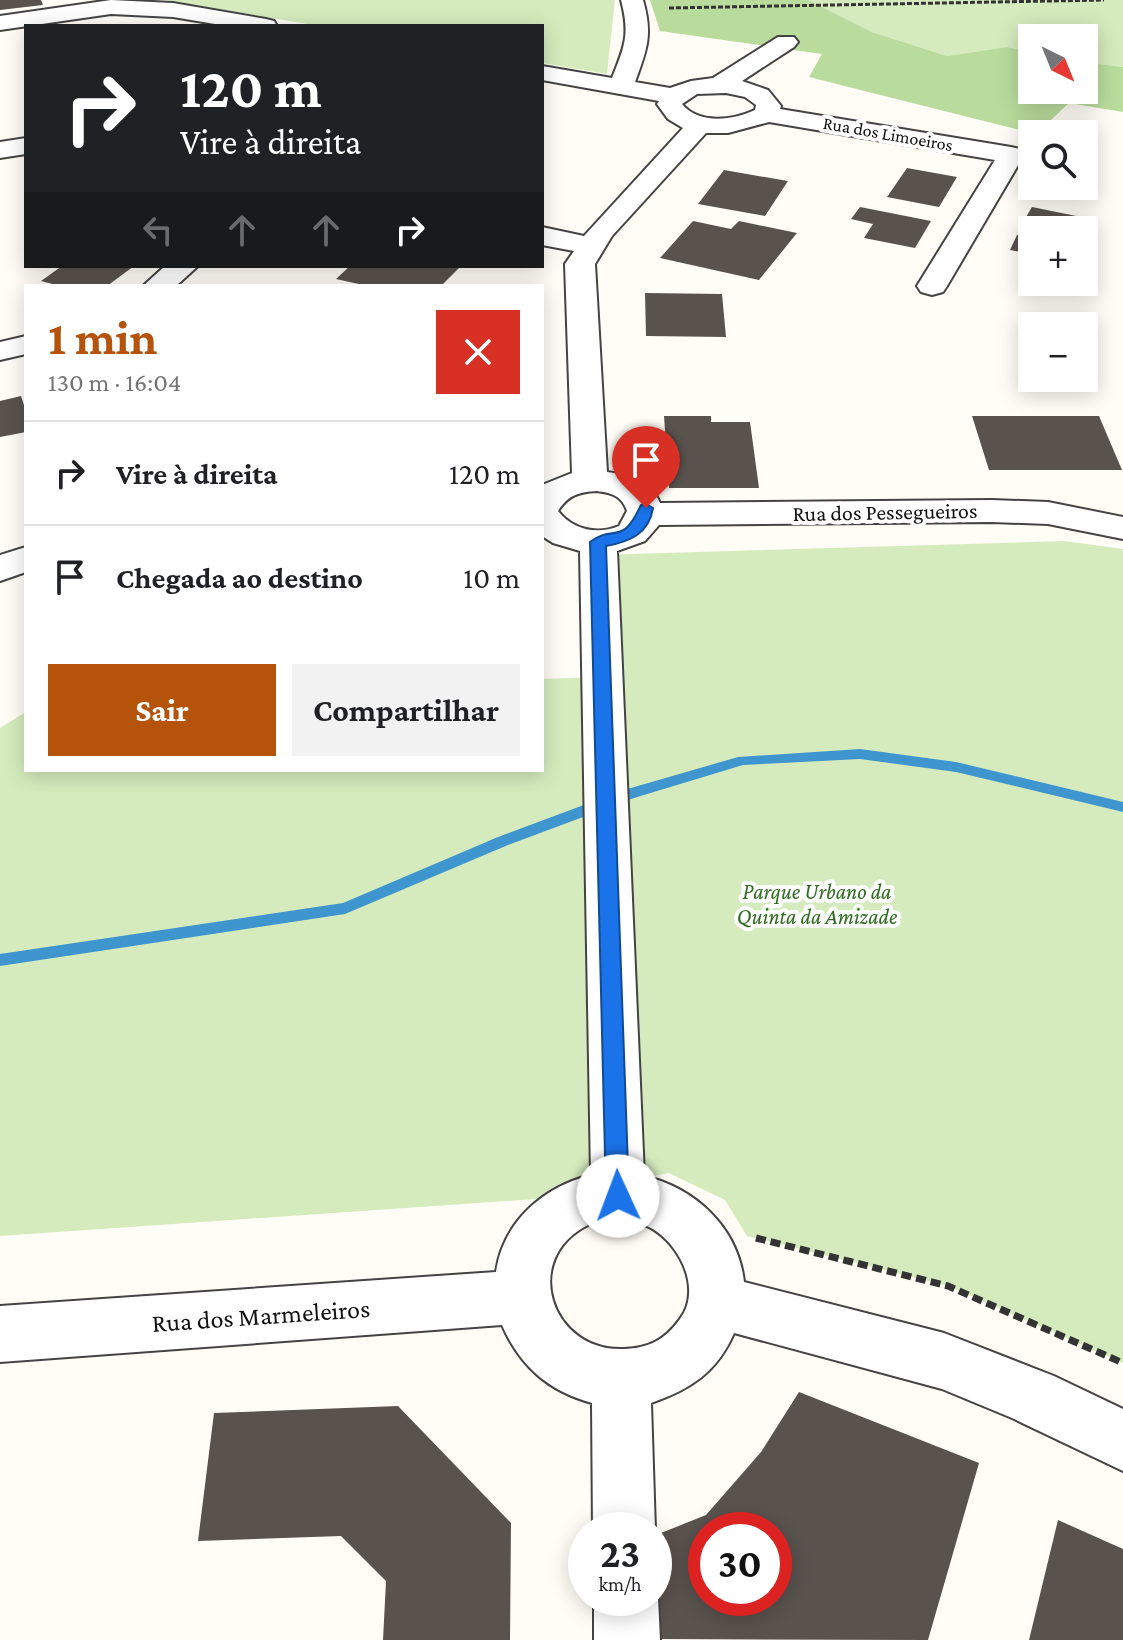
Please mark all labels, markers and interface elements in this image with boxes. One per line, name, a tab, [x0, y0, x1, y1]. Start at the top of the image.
north arrow	[1018, 24, 1098, 104]
map controls	[1018, 24, 1098, 392]
icon: right	[48, 56, 152, 160]
text: 120 m	[180, 57, 322, 119]
street label: Rua dos Limoeiros	[821, 113, 955, 155]
button: search	[1018, 120, 1098, 200]
text: Vire à direita	[180, 122, 361, 162]
icon: left	[136, 208, 180, 252]
icon: ahead	[220, 208, 264, 252]
icon: ahead	[304, 208, 348, 252]
icon: right	[388, 208, 432, 252]
button: +	[1018, 216, 1098, 296]
button: close	[436, 310, 520, 394]
text: 1 min	[48, 311, 157, 364]
button: −	[1018, 312, 1098, 392]
text: 130 m · 16:04	[48, 368, 181, 397]
pin	[612, 426, 680, 508]
icon: arrive	[624, 438, 668, 482]
icon: right	[48, 451, 92, 495]
text: Vire à direita	[116, 457, 278, 490]
text: 120 m	[449, 457, 520, 490]
street label: Rua dos Pessegueiros	[792, 498, 978, 526]
icon: arrive	[48, 555, 92, 599]
text: Chegada ao destino	[116, 561, 363, 594]
text: 10 m	[463, 561, 520, 594]
button: Sair	[48, 664, 276, 756]
button: Compartilhar	[292, 664, 520, 756]
park label: Parque Urbano da Quinta da Amizade	[737, 879, 898, 929]
position arrow	[576, 1154, 660, 1238]
street label: Rua dos Marmeleiros	[151, 1294, 371, 1338]
speed limit sign: 30	[688, 1512, 792, 1616]
text: 23	[600, 1531, 640, 1576]
text: km/h	[598, 1573, 642, 1595]

